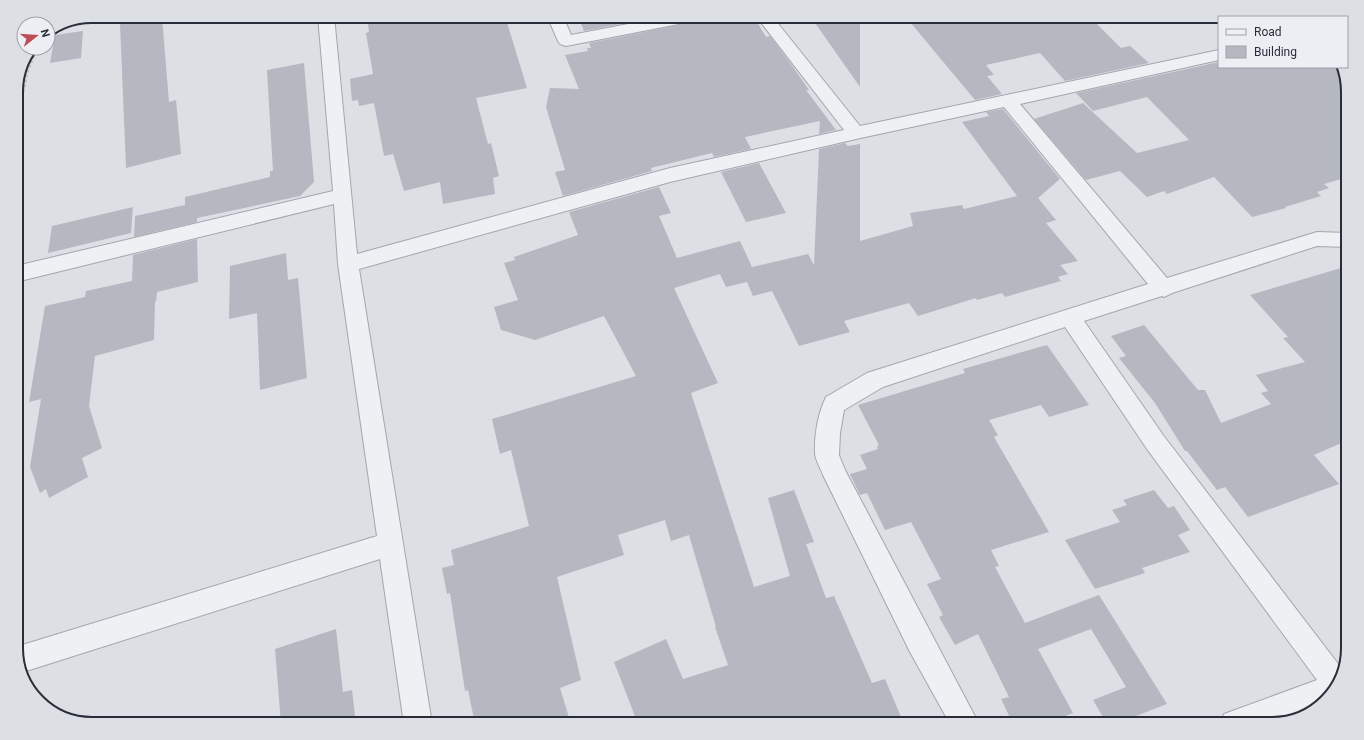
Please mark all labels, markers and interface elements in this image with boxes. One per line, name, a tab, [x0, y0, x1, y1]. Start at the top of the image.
north arrow	[16, 16, 56, 56]
legend	[1218, 16, 1348, 68]
text: Road	[1254, 25, 1282, 39]
text: N	[38, 28, 53, 39]
text: Building	[1254, 45, 1297, 59]

